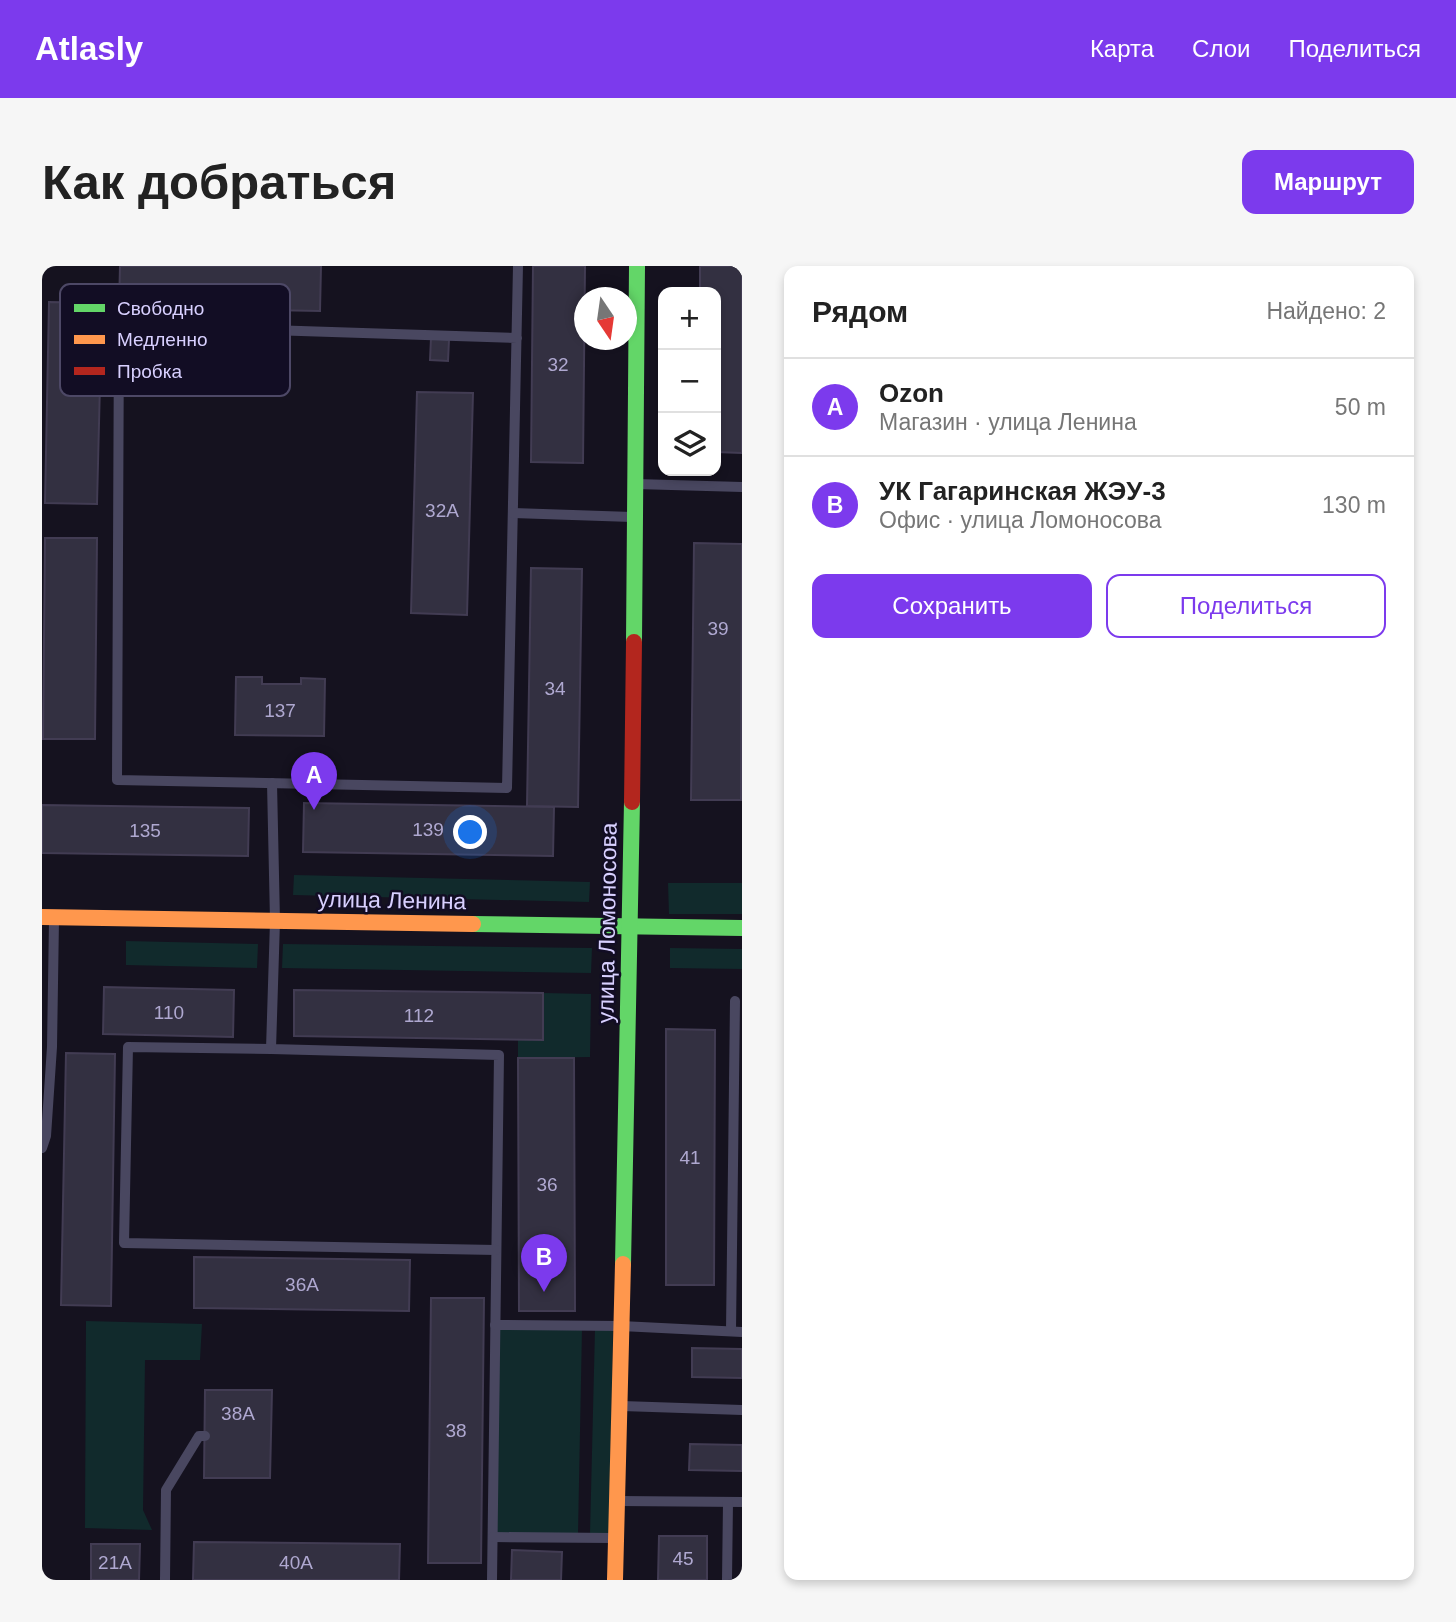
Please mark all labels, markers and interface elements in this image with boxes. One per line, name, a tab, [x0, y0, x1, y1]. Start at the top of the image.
text: Atlasly	[35, 30, 143, 67]
text: Карта	[1090, 35, 1154, 62]
text: Слои	[1192, 35, 1250, 62]
text: Поделиться	[1288, 35, 1421, 62]
button: Маршрут	[1242, 150, 1414, 214]
text: Как добраться	[42, 155, 396, 209]
legend	[60, 284, 290, 396]
north arrow	[574, 287, 637, 350]
map controls	[658, 287, 721, 476]
button: +	[658, 287, 721, 350]
text: Рядом	[812, 295, 908, 328]
text: Свободно	[117, 298, 204, 319]
text: Найдено: 2	[1266, 298, 1386, 324]
text: Медленно	[117, 329, 207, 350]
button: −	[658, 350, 721, 413]
house number: 32	[547, 354, 569, 375]
text: Пробка	[117, 361, 182, 382]
text: Ozon	[879, 378, 944, 408]
text: A	[827, 394, 843, 420]
text: 50 m	[1335, 394, 1386, 420]
text: Магазин · улица Ленина	[879, 409, 1137, 435]
button: layers	[658, 413, 721, 476]
text: УК Гагаринская ЖЭУ-3	[879, 476, 1166, 506]
text: B	[827, 492, 843, 518]
text: 130 m	[1322, 492, 1386, 518]
house number: 32А	[425, 500, 459, 521]
text: Офис · улица Ломоносова	[879, 507, 1162, 533]
button: Сохранить	[812, 574, 1092, 638]
button: Поделиться	[1106, 574, 1386, 638]
house number: 39	[707, 618, 729, 639]
house number: 34	[544, 678, 566, 699]
house number: 137	[264, 700, 296, 721]
pin: A	[291, 752, 337, 810]
your location	[453, 815, 487, 849]
house number: 139	[412, 819, 444, 840]
house number: 135	[129, 820, 161, 841]
street label: улица Ломоносова	[592, 822, 622, 1024]
street label: улица Ленина	[318, 886, 467, 914]
house number: 110	[154, 1002, 184, 1023]
house number: 112	[404, 1005, 434, 1026]
house number: 41	[679, 1147, 701, 1168]
house number: 36	[536, 1174, 558, 1195]
pin: B	[521, 1234, 567, 1292]
house number: 36А	[285, 1274, 319, 1295]
house number: 38А	[221, 1403, 255, 1424]
house number: 38	[445, 1420, 467, 1441]
house number: 45	[672, 1548, 694, 1569]
house number: 21А	[98, 1552, 132, 1573]
house number: 40А	[279, 1552, 313, 1573]

